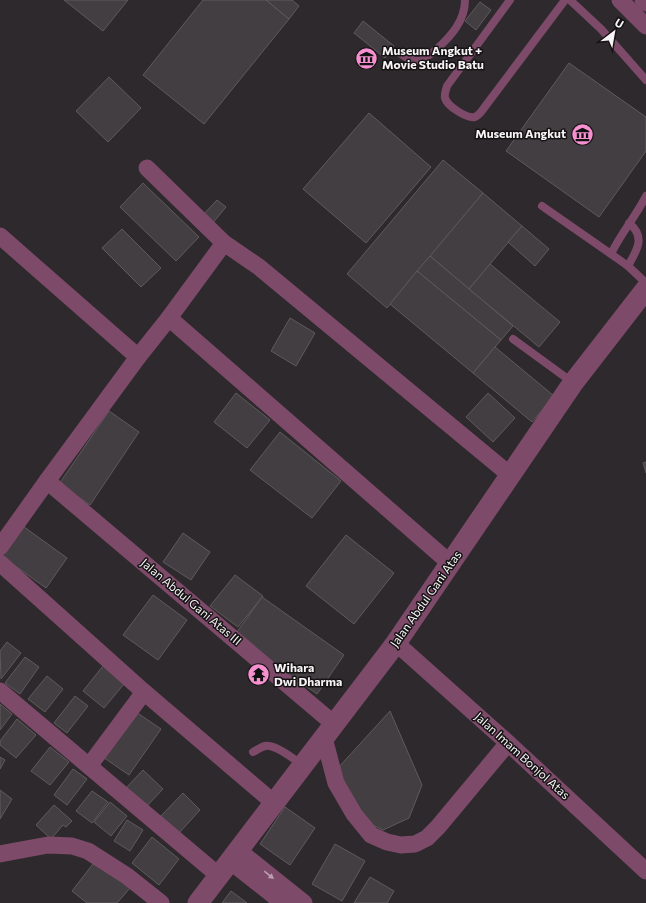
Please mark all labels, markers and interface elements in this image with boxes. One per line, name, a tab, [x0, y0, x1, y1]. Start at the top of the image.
north arrow	[594, 12, 634, 52]
text: U	[613, 15, 626, 31]
place label: Museum Angkut + Movie Studio Batu	[382, 43, 484, 71]
museum icon: Museum Angkut + Movie Studio Batu	[354, 45, 380, 71]
museum icon: Museum Angkut	[569, 121, 595, 147]
place label: Museum Angkut	[475, 126, 566, 140]
street label: Jalan Abdul Gani Atas	[387, 548, 465, 650]
street label: Jalan Abdul Gani Atas III	[138, 555, 245, 648]
place label: Wihara Dwi Dharma	[274, 660, 342, 688]
temple icon: Wihara Dwi Dharma	[245, 662, 271, 688]
street label: Jalan Imam Bonjol Atas	[472, 709, 573, 802]
one-way arrow	[264, 870, 275, 879]

